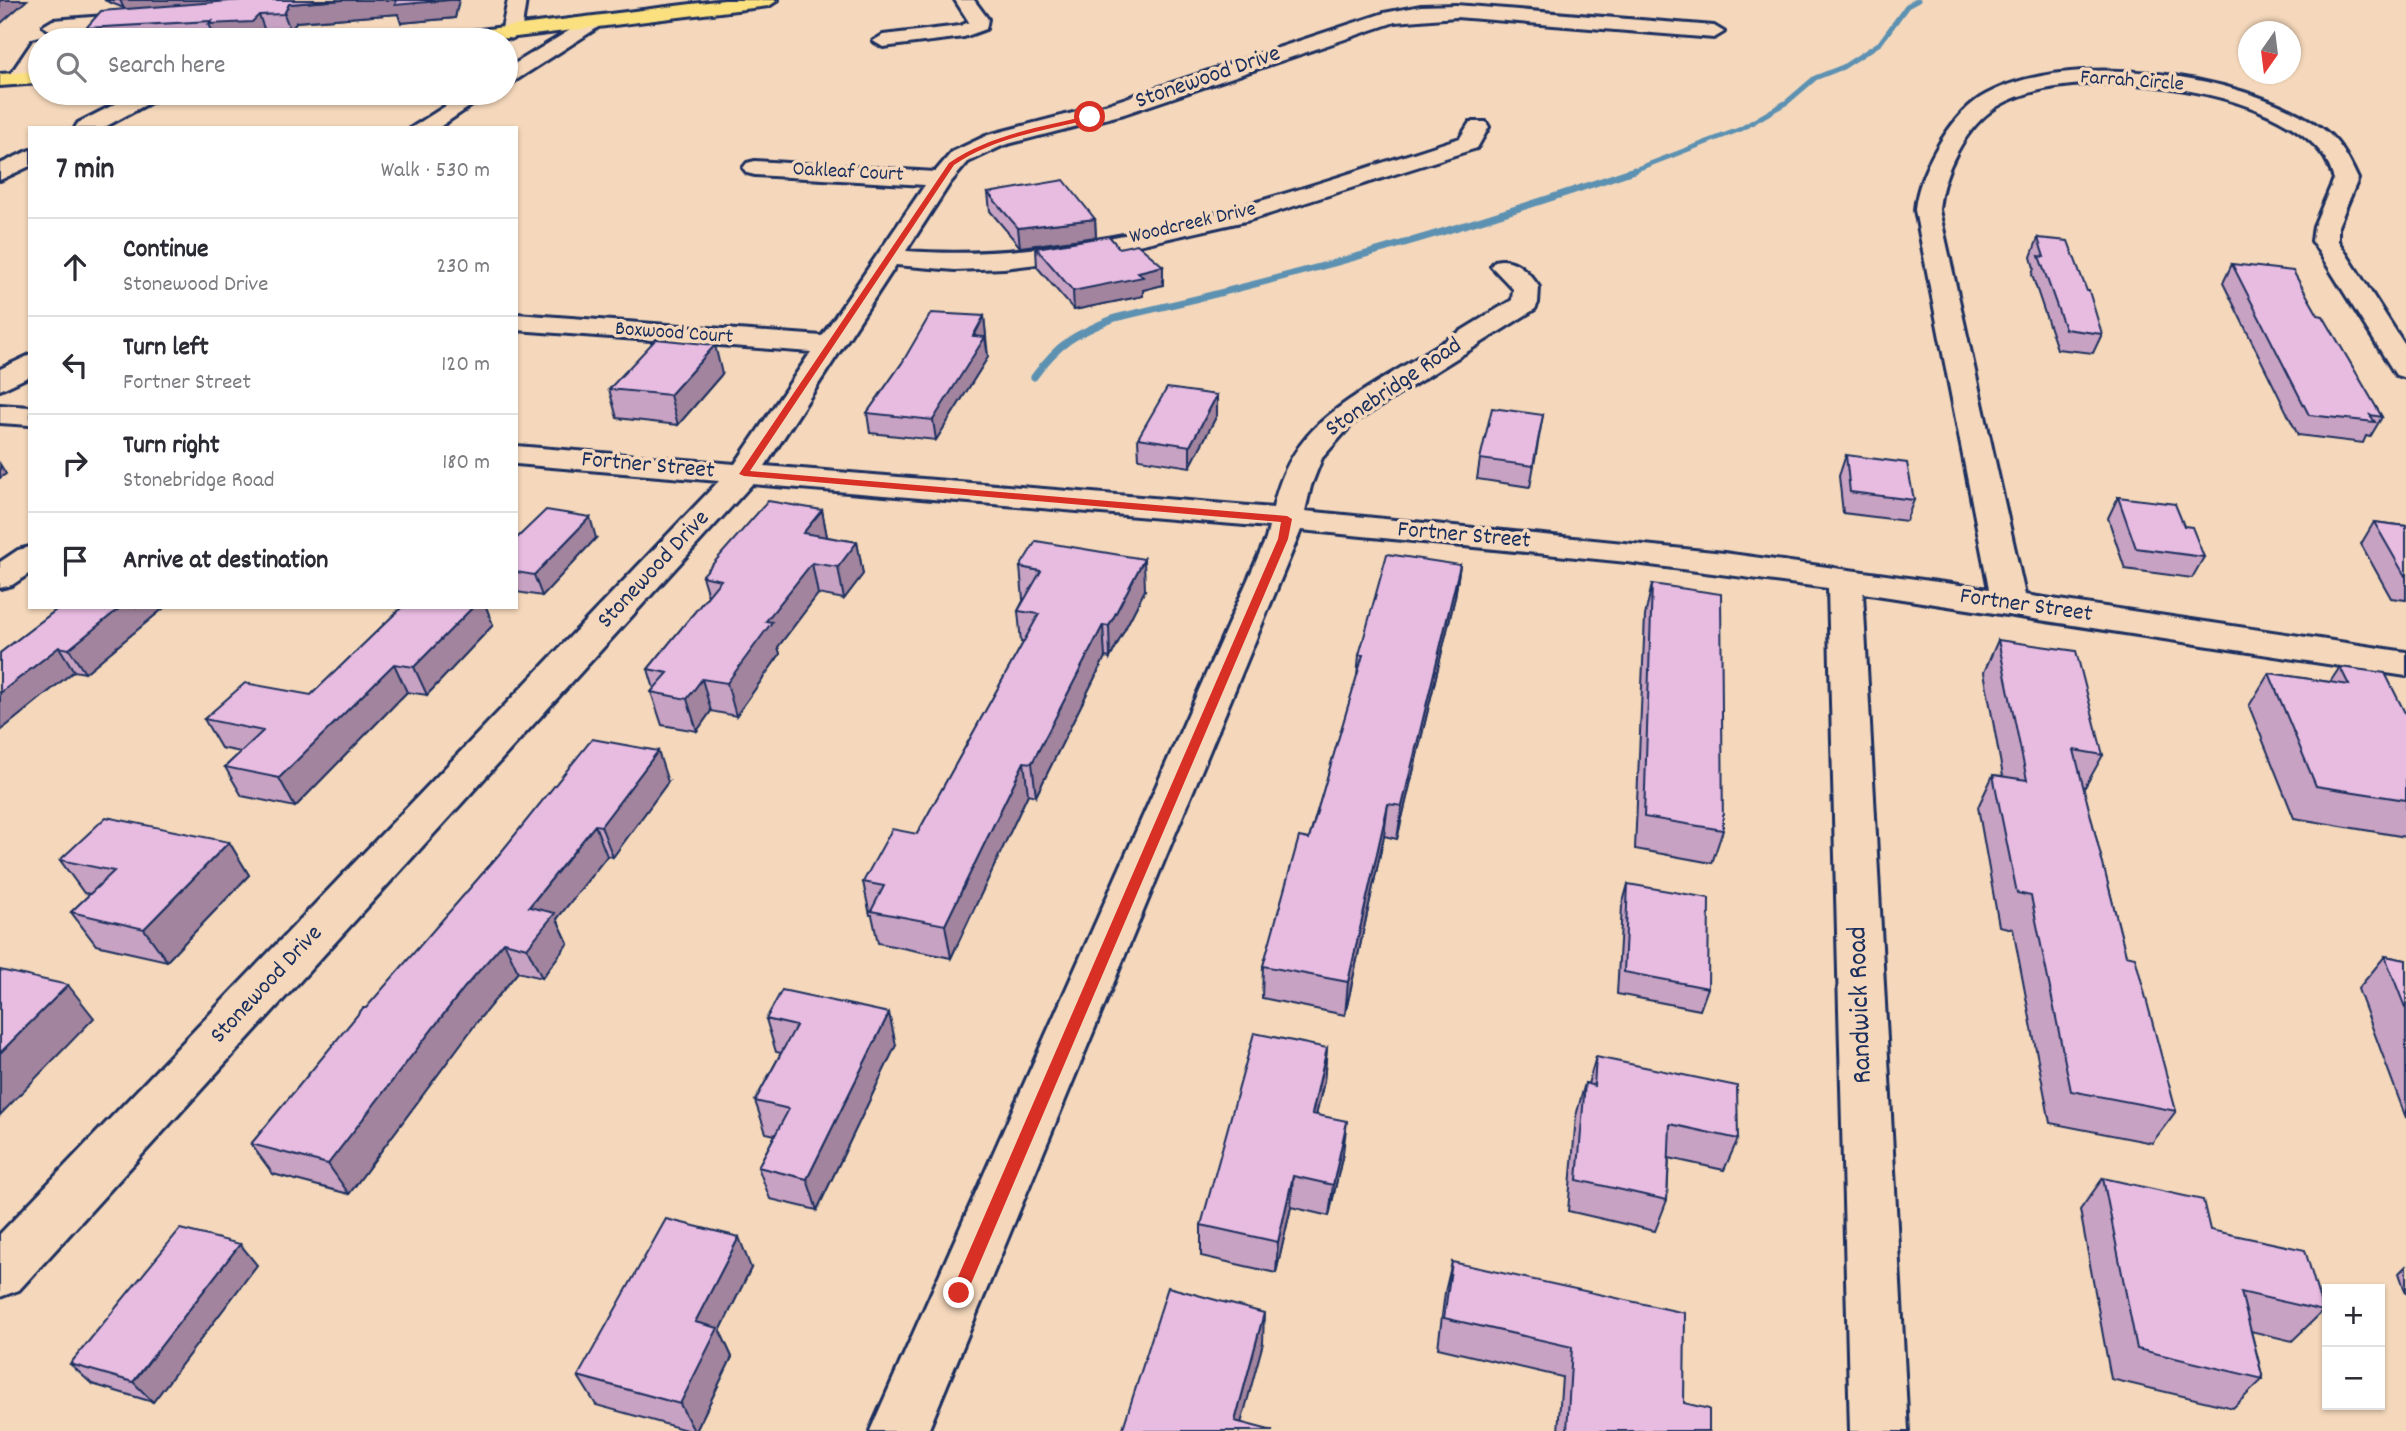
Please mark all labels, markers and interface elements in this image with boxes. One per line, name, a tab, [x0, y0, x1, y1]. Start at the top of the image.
north arrow	[2238, 21, 2301, 84]
search box	[28, 28, 518, 105]
street label: Stonewood Drive	[1131, 37, 1285, 119]
icon: search	[52, 48, 90, 86]
text: Search here	[108, 48, 226, 85]
street label: Farrah Circle	[2079, 63, 2185, 101]
route start	[1074, 101, 1105, 132]
text: 7 min	[56, 150, 114, 193]
text: Walk · 530 m	[381, 155, 490, 188]
street label: Oakleaf Court	[792, 155, 905, 191]
street label: Woodcreek Drive	[1127, 195, 1259, 253]
text: Continue	[123, 232, 208, 269]
icon: ahead	[56, 248, 94, 286]
text: 230 m	[436, 251, 490, 284]
text: Stonewood Drive	[123, 269, 268, 302]
street label: Boxwood Court	[614, 315, 734, 353]
text: Turn left	[123, 330, 209, 367]
street label: Stonebridge Road	[1319, 330, 1469, 446]
icon: left	[56, 346, 94, 384]
text: 120 m	[441, 349, 490, 382]
text: Fortner Street	[123, 367, 251, 400]
text: Turn right	[123, 428, 220, 465]
street label: Fortner Street	[580, 443, 716, 489]
icon: right	[56, 444, 94, 482]
text: 180 m	[442, 447, 490, 480]
text: Stonebridge Road	[123, 465, 275, 498]
street label: Stonewood Drive	[590, 503, 718, 637]
street label: Fortner Street	[1396, 513, 1532, 559]
icon: arrive	[56, 542, 94, 580]
text: Arrive at destination	[123, 543, 328, 580]
street label: Fortner Street	[1958, 580, 2095, 632]
street label: Stonewood Drive	[203, 918, 331, 1052]
street label: Randwick Road	[1839, 926, 1885, 1084]
route end	[943, 1277, 974, 1308]
map controls	[2322, 1284, 2385, 1410]
button: +	[2322, 1284, 2385, 1347]
button: −	[2322, 1347, 2385, 1410]

